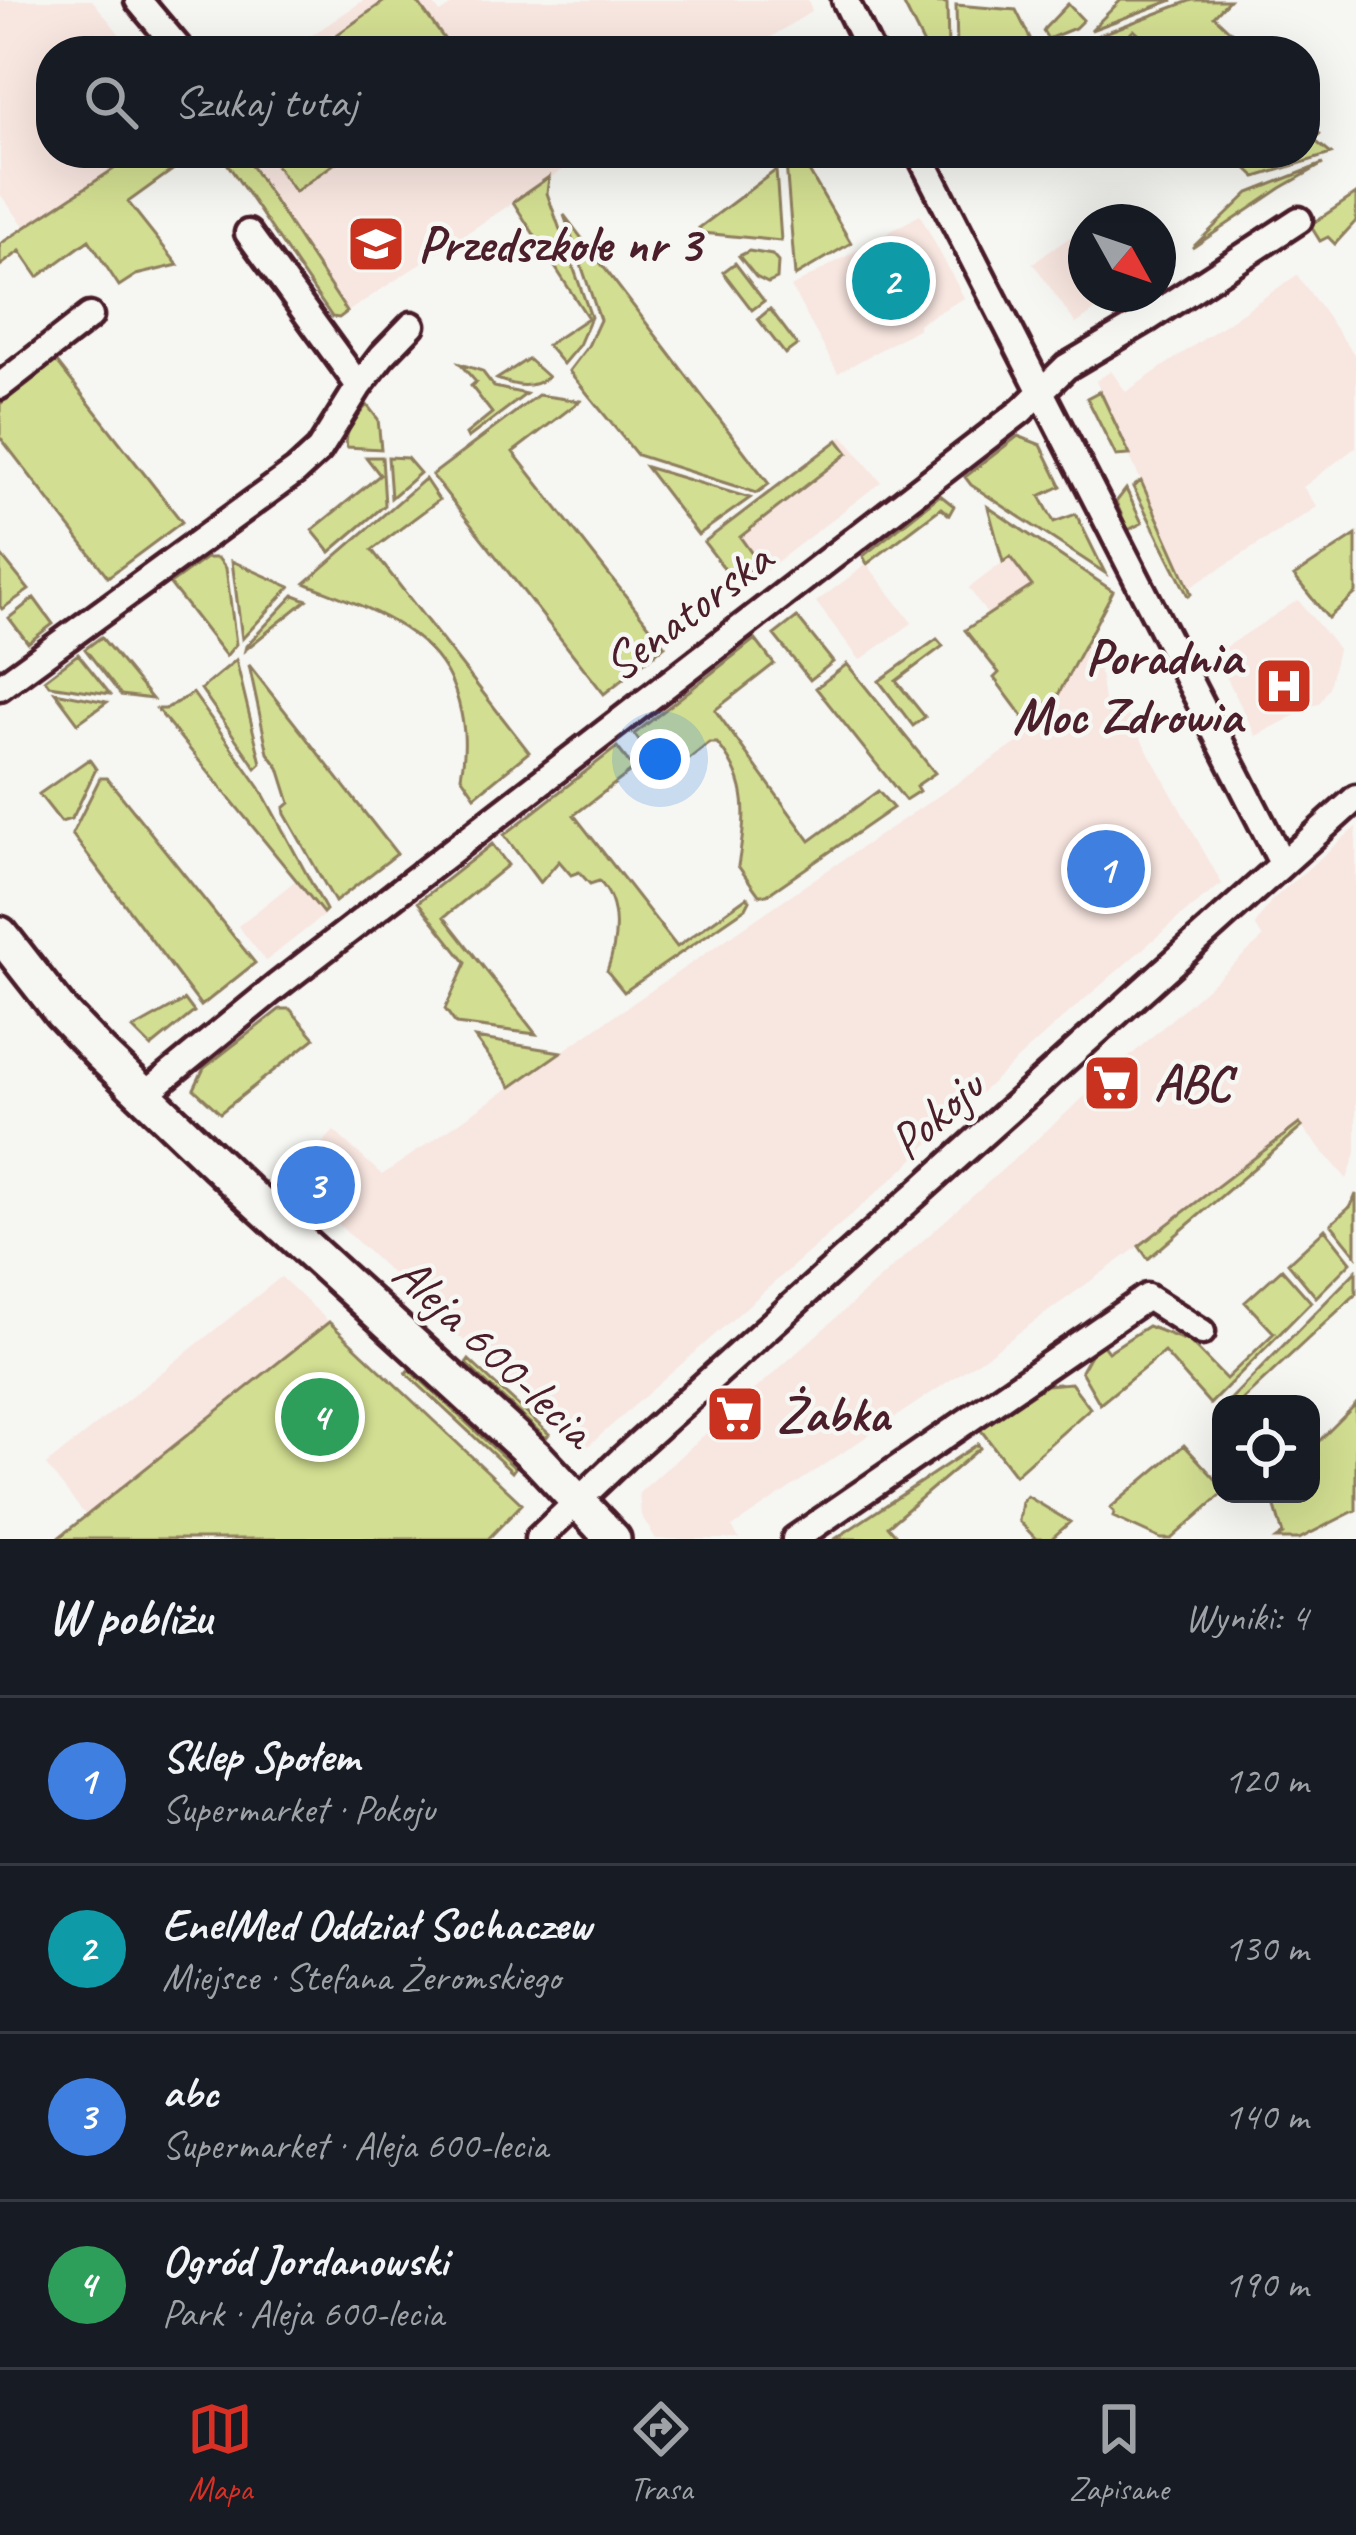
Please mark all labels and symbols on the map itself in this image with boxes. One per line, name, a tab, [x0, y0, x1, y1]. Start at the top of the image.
north arrow	[1068, 204, 1176, 312]
place label: Przedszkole nr 3	[418, 212, 705, 276]
school or university icon: Przedszkole nr 3	[345, 213, 407, 275]
pin: 2	[852, 236, 930, 326]
street label: Senatorska	[590, 524, 787, 695]
place label: Poradnia Moc Zdrowia	[1012, 625, 1246, 748]
hospital icon: Poradnia Moc Zdrowia	[1253, 655, 1315, 717]
your location	[630, 729, 690, 789]
pin: 1	[1067, 824, 1145, 914]
place label: ABC	[1154, 1051, 1238, 1115]
supermarket icon: ABC	[1081, 1052, 1143, 1114]
street label: Pokoju	[875, 1053, 999, 1173]
pin: 3	[277, 1140, 355, 1230]
street label: Aleja 600-lecia	[380, 1241, 611, 1463]
pin: 4	[281, 1372, 359, 1462]
place label: Żabka	[777, 1382, 893, 1446]
supermarket icon: Żabka	[704, 1383, 766, 1445]

